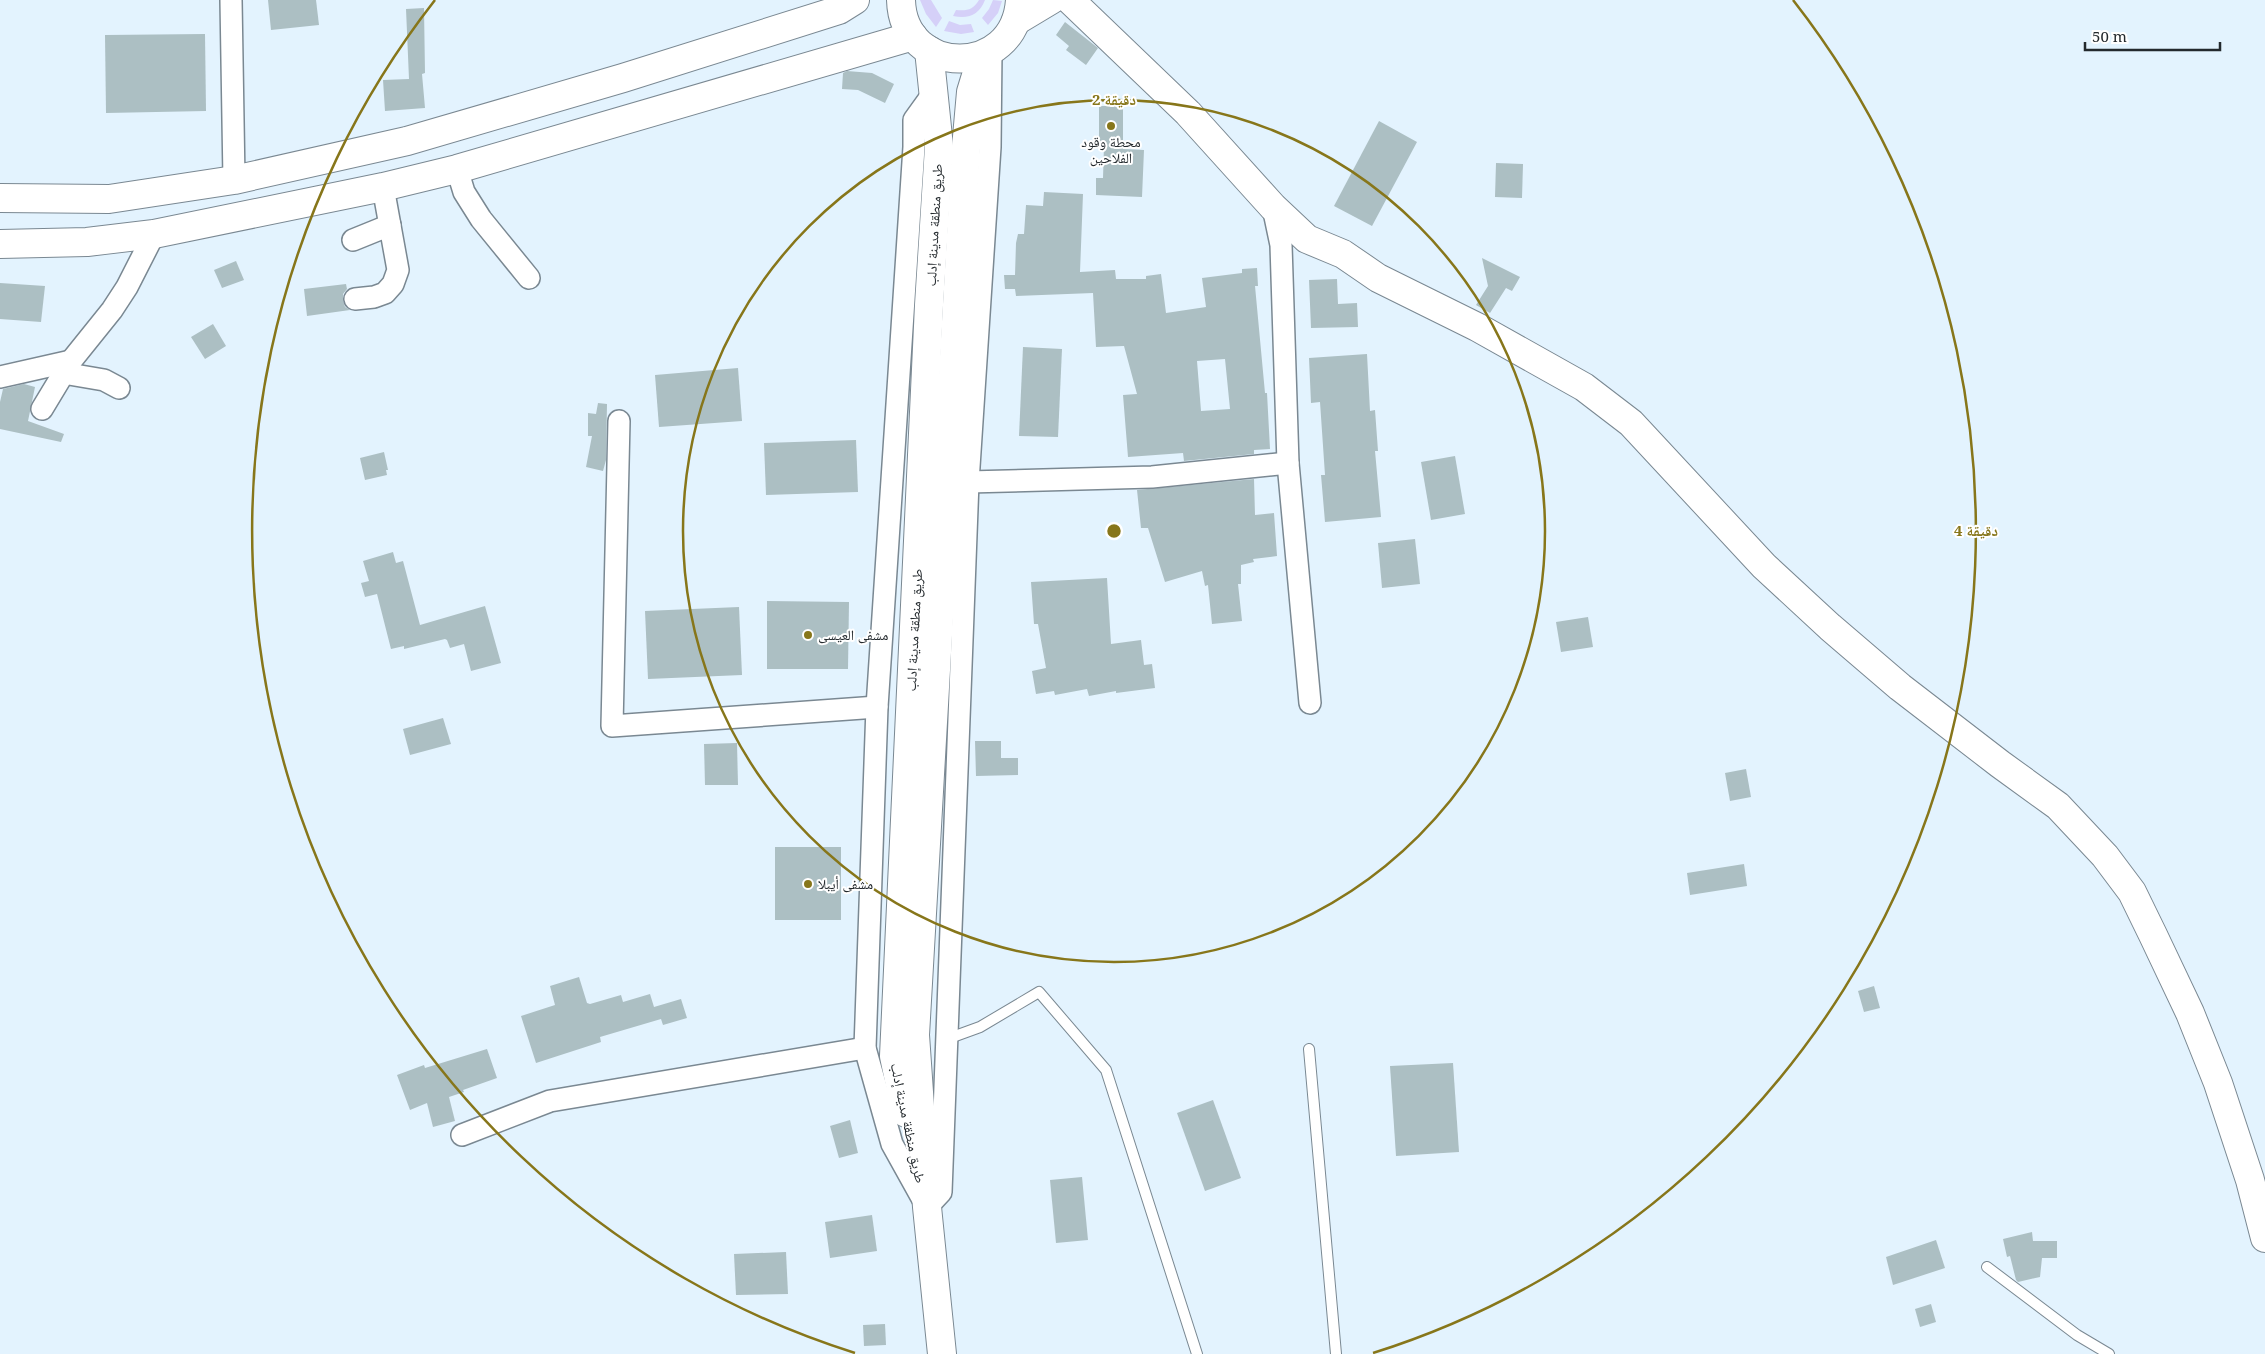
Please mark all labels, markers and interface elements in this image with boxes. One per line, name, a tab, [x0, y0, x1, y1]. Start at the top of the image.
scale bar	[2085, 20, 2220, 52]
text: 50 m	[2092, 26, 2127, 46]
text: 2 دقيقة	[1092, 89, 1136, 109]
marker: محطة وقود الفلاحين	[1105, 120, 1117, 132]
place label: محطة وقود الفلاحين	[1081, 132, 1141, 167]
street label: طريق منطقة مدينة إدلب	[921, 163, 947, 287]
text: 4 دقيقة	[1954, 520, 1998, 540]
centre of rings	[1105, 522, 1123, 540]
street label: طريق منطقة مدينة إدلب	[901, 568, 927, 692]
place label: مشفى العيسى	[818, 625, 888, 644]
marker: مشفى العيسى	[802, 629, 814, 641]
place label: مشفى أيبلا	[818, 874, 873, 893]
marker: مشفى أيبلا	[802, 878, 814, 890]
street label: طريق منطقة مدينة إدلب	[885, 1061, 931, 1185]

